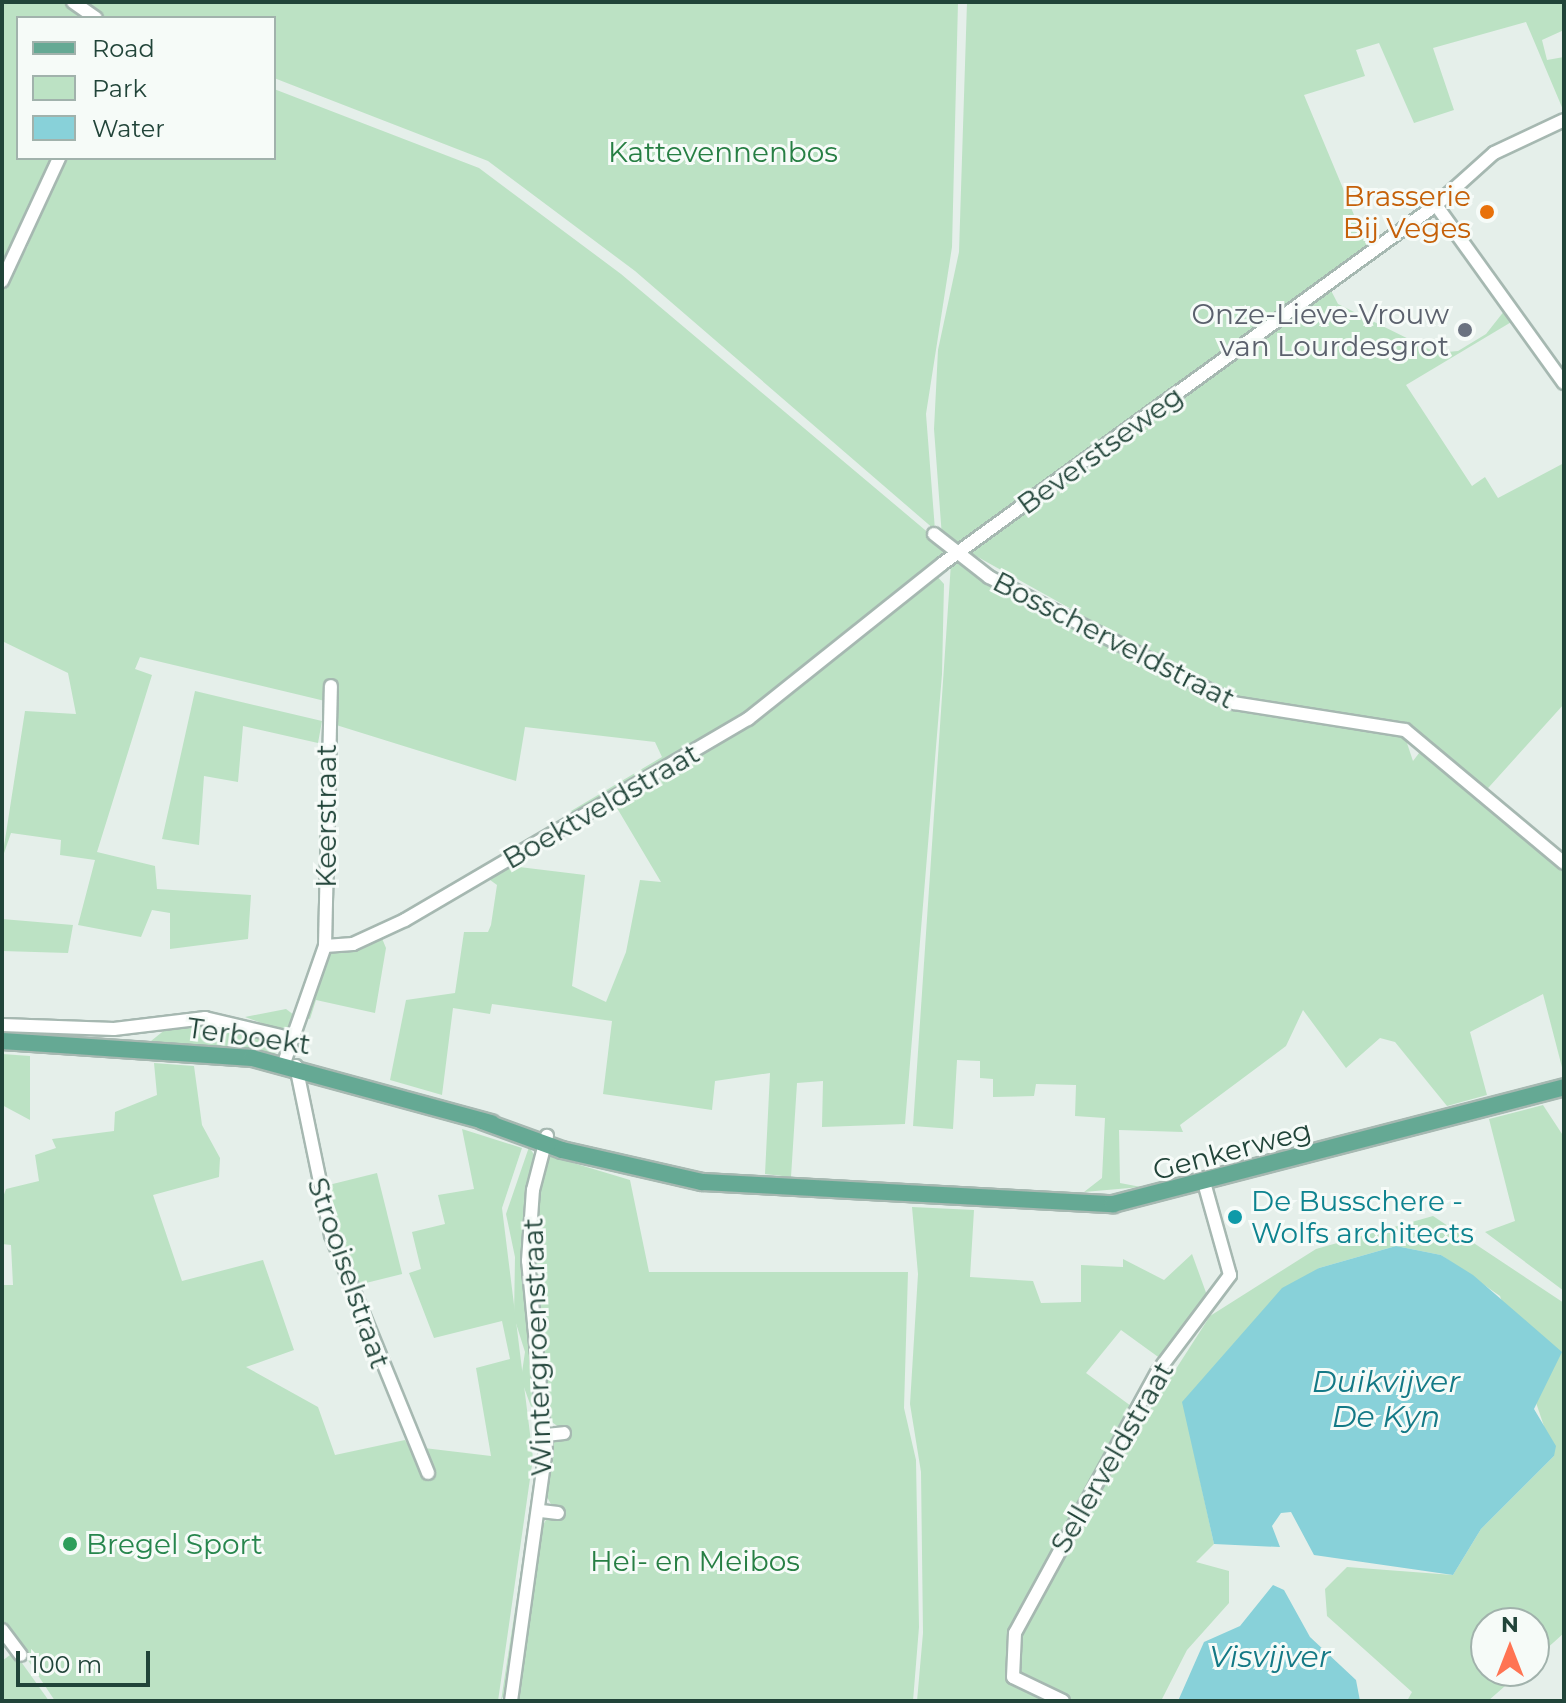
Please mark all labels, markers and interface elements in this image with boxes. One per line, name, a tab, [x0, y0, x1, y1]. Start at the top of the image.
legend	[16, 16, 276, 160]
text: Road	[92, 34, 155, 63]
text: Park	[92, 74, 147, 103]
text: Water	[92, 114, 165, 143]
park label: Kattevennenbos	[608, 135, 838, 169]
place label: Brasserie Bij Veges	[1343, 179, 1471, 245]
marker: Brasserie Bij Veges	[1478, 203, 1496, 221]
place label: Onze-Lieve-Vrouw van Lourdesgrot	[1192, 297, 1449, 363]
marker: Onze-Lieve-Vrouw van Lourdesgrot	[1456, 321, 1474, 339]
street label: Beverstseweg	[1011, 379, 1189, 521]
street label: Bosscherveldstraat	[988, 564, 1240, 716]
street label: Boektveldstraat	[497, 736, 705, 876]
street label: Keerstraat	[309, 744, 343, 888]
street label: Terboekt	[185, 1011, 313, 1061]
street label: Genkerweg	[1149, 1113, 1315, 1187]
street label: Strooiselstraat	[301, 1173, 397, 1373]
place label: De Busschere - Wolfs architects	[1251, 1184, 1474, 1250]
marker: De Busschere - Wolfs architects	[1226, 1208, 1244, 1226]
street label: Wintergroenstraat	[516, 1217, 558, 1477]
street label: Sellerveldstraat	[1044, 1355, 1180, 1559]
water label: Duikvijver De Kyn	[1312, 1364, 1460, 1434]
place label: Bregel Sport	[86, 1527, 263, 1561]
marker: Bregel Sport	[61, 1535, 79, 1553]
park label: Hei- en Meibos	[590, 1544, 800, 1578]
north arrow	[1470, 1607, 1550, 1687]
text: N	[1501, 1611, 1519, 1638]
scale bar	[20, 1635, 154, 1685]
water label: Visvijver	[1209, 1639, 1331, 1675]
text: 100 m	[30, 1650, 102, 1679]

